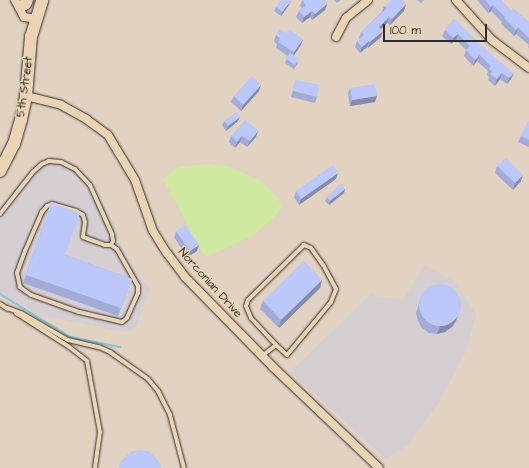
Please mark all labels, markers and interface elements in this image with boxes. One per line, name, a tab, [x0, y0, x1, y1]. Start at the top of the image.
scale bar	[385, 16, 489, 42]
text: 100 m	[390, 22, 421, 39]
street label: 5th Street	[14, 56, 36, 118]
street label: Norconian Drive	[175, 245, 245, 321]

